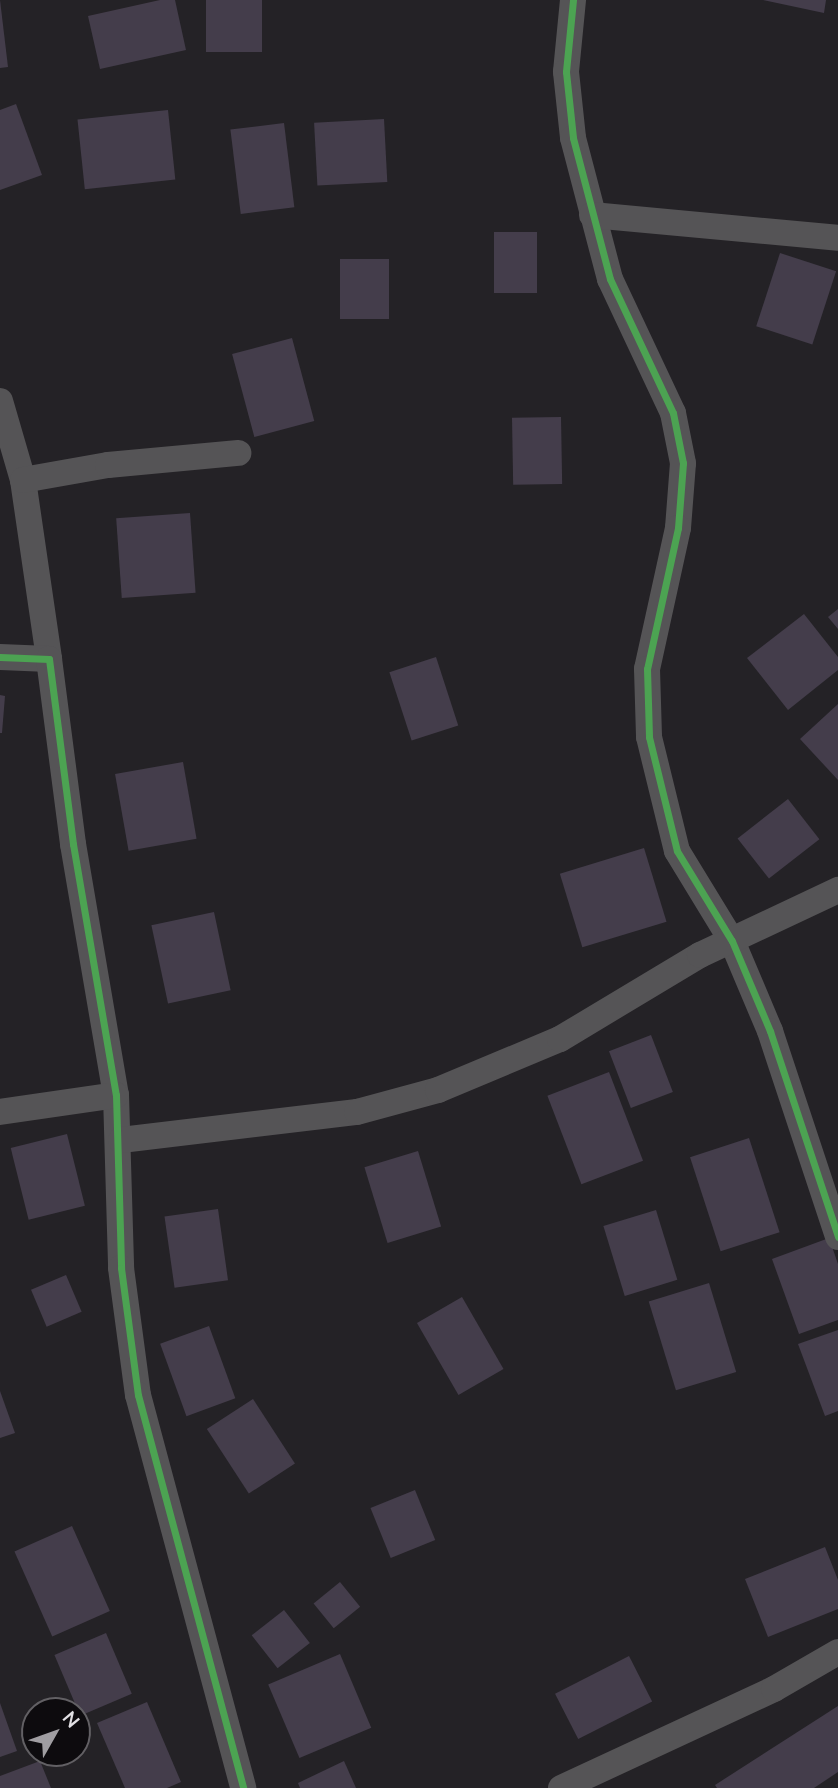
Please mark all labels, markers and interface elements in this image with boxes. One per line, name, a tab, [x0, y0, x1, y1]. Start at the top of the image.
north arrow	[21, 1697, 91, 1767]
text: N	[56, 1706, 85, 1734]

